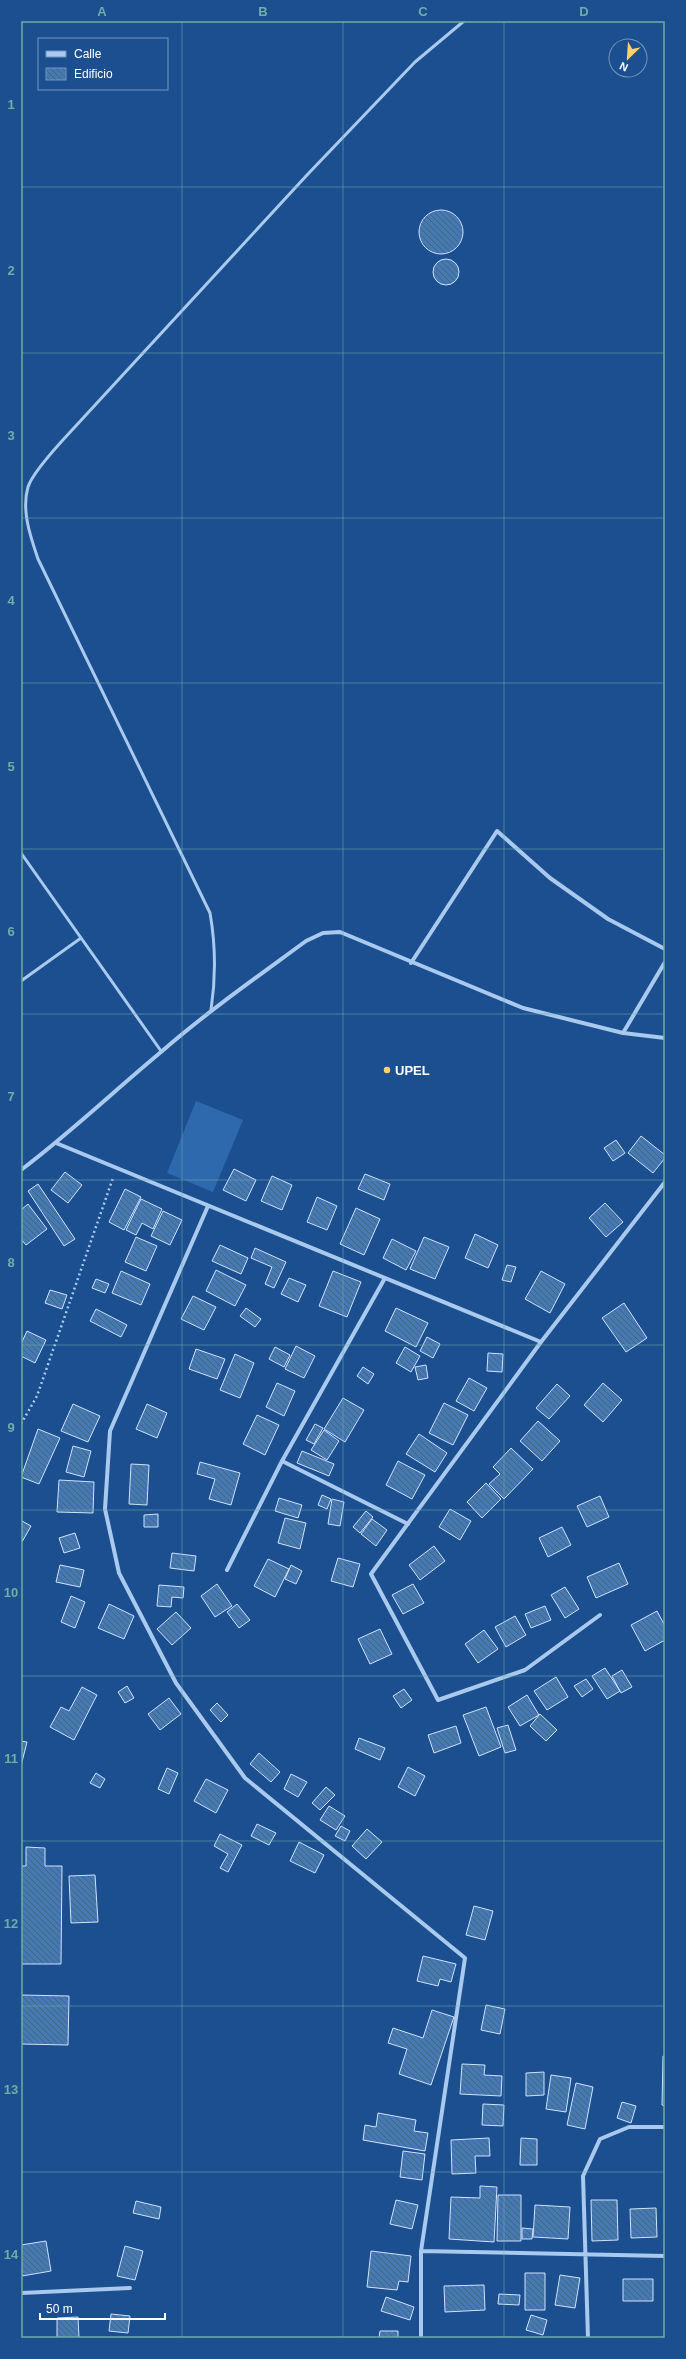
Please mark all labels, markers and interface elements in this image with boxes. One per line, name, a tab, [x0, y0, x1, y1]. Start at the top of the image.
text: A	[97, 4, 107, 19]
text: B	[258, 4, 268, 19]
text: C	[418, 4, 428, 19]
text: D	[579, 4, 589, 19]
legend	[38, 38, 168, 90]
north arrow	[608, 38, 648, 78]
text: Calle	[74, 47, 102, 61]
text: N	[618, 60, 630, 74]
text: Edificio	[74, 67, 113, 81]
text: 1	[7, 97, 15, 112]
text: 2	[7, 263, 15, 278]
text: 3	[7, 428, 15, 443]
text: 4	[7, 593, 15, 608]
text: 5	[7, 759, 15, 774]
text: 6	[7, 924, 15, 939]
place label: UPEL	[395, 1063, 430, 1078]
marker: UPEL	[382, 1065, 392, 1075]
text: 7	[7, 1089, 15, 1104]
text: 8	[7, 1255, 15, 1270]
text: 9	[7, 1420, 15, 1435]
text: 10	[4, 1585, 18, 1600]
text: 11	[4, 1751, 18, 1766]
text: 12	[4, 1916, 18, 1931]
text: 13	[4, 2082, 18, 2097]
text: 14	[4, 2247, 19, 2262]
scale bar	[40, 2295, 165, 2321]
text: 50 m	[46, 2302, 73, 2316]

